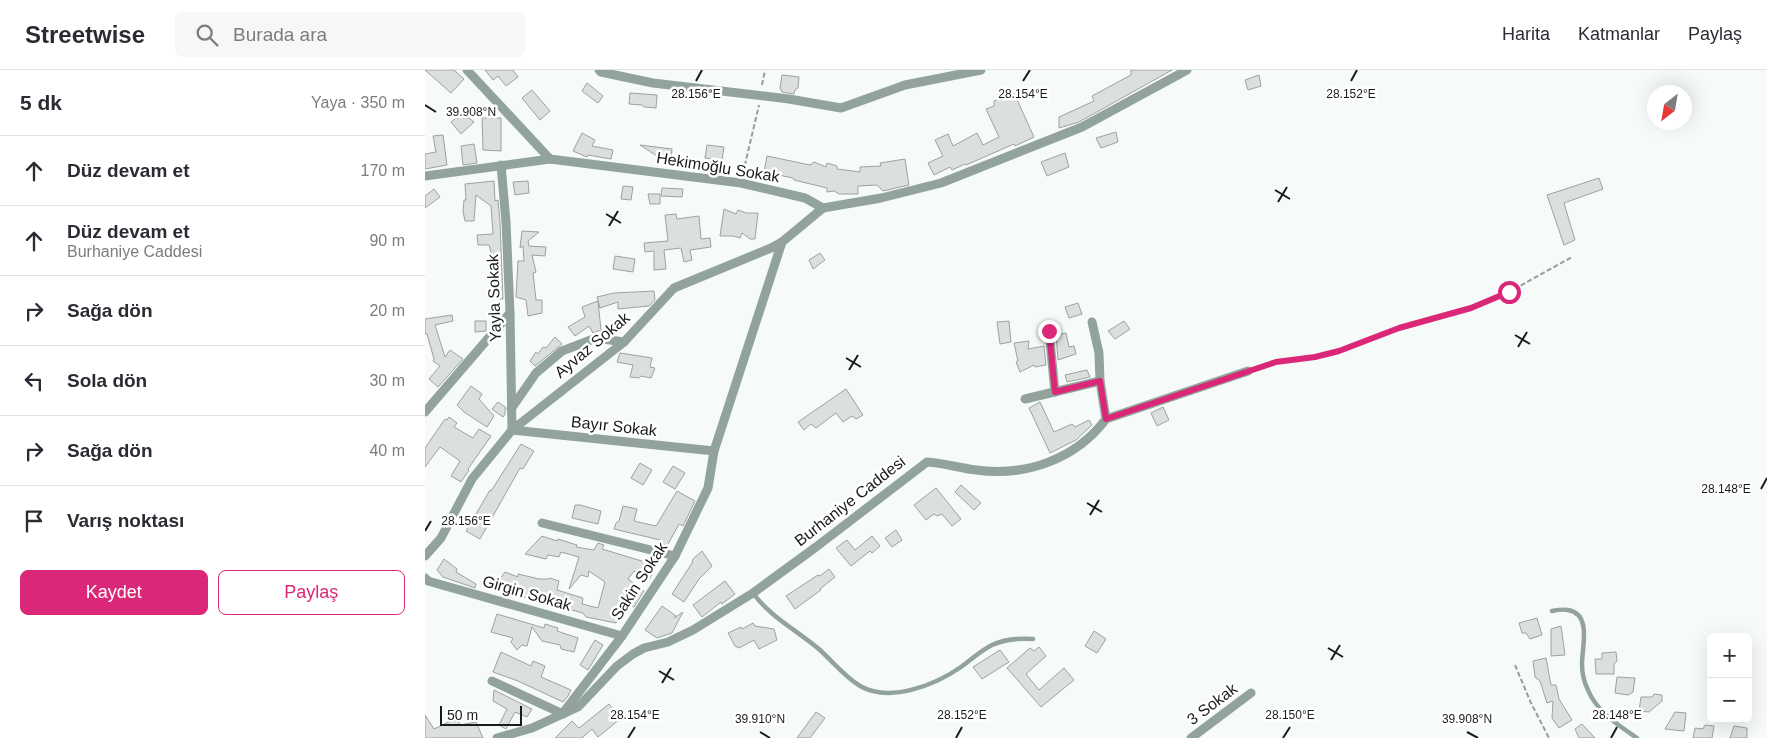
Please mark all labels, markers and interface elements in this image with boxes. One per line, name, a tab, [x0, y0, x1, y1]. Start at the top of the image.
search box	[175, 12, 525, 57]
text: Streetwise	[25, 21, 145, 48]
icon: search	[193, 21, 221, 49]
text: Burada ara	[233, 24, 327, 45]
text: Harita	[1502, 24, 1550, 44]
text: Katmanlar	[1578, 24, 1660, 44]
text: Paylaş	[1688, 24, 1742, 44]
north arrow	[1647, 85, 1692, 130]
text: 28.156°E	[671, 87, 721, 101]
text: 28.154°E	[998, 87, 1048, 101]
text: 28.152°E	[1326, 87, 1376, 101]
text: 5 dk	[20, 91, 62, 114]
text: Yaya · 350 m	[311, 94, 405, 111]
text: 39.908°N	[446, 105, 496, 119]
street label: Hekimoğlu Sokak	[655, 149, 782, 185]
icon: ahead	[20, 157, 48, 185]
text: Düz devam et	[67, 160, 189, 181]
text: 170 m	[361, 162, 405, 179]
text: Düz devam et	[67, 221, 189, 242]
icon: ahead	[20, 227, 48, 255]
text: 90 m	[369, 232, 405, 249]
text: Burhaniye Caddesi	[67, 243, 202, 260]
street label: Yayla Sokak	[484, 253, 504, 342]
route start	[1498, 281, 1521, 304]
icon: right	[20, 297, 48, 325]
text: Sağa dön	[67, 300, 153, 321]
text: 20 m	[369, 302, 405, 319]
street label: Ayvaz Sokak	[551, 308, 634, 381]
route end	[1038, 320, 1061, 343]
icon: left	[20, 367, 48, 395]
text: Sola dön	[67, 370, 147, 391]
text: 30 m	[369, 372, 405, 389]
street label: Bayır Sokak	[570, 413, 659, 439]
icon: right	[20, 437, 48, 465]
text: Sağa dön	[67, 440, 153, 461]
text: 40 m	[369, 442, 405, 459]
street label: Burhaniye Caddesi	[791, 453, 909, 549]
text: 28.148°E	[1701, 482, 1751, 496]
icon: arrive	[20, 507, 48, 535]
text: Varış noktası	[67, 510, 184, 531]
text: 28.156°E	[441, 514, 491, 528]
street label: Sakin Sokak	[608, 538, 671, 623]
button: Kaydet	[20, 570, 208, 615]
button: Paylaş	[218, 570, 405, 615]
street label: Girgin Sokak	[481, 572, 574, 614]
map controls	[1707, 633, 1752, 723]
button: +	[1707, 633, 1752, 678]
button: −	[1707, 678, 1752, 723]
street label: 3 Sokak	[1184, 679, 1241, 728]
scale bar	[440, 703, 523, 726]
text: 50 m	[447, 707, 478, 723]
text: 28.154°E	[610, 708, 660, 722]
text: 28.152°E	[937, 708, 987, 722]
text: 28.150°E	[1265, 708, 1315, 722]
text: 28.148°E	[1592, 708, 1642, 722]
text: 39.910°N	[735, 712, 785, 726]
text: 39.908°N	[1442, 712, 1492, 726]

